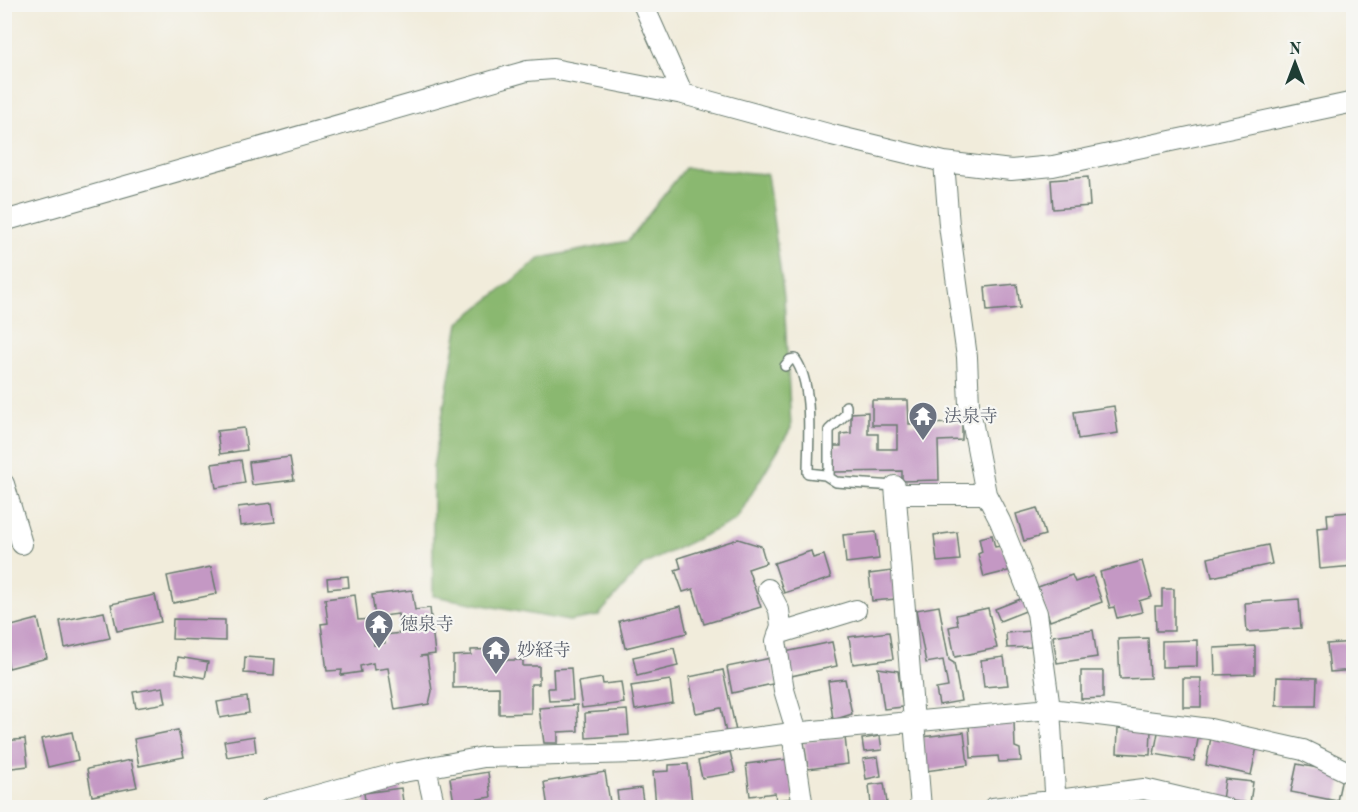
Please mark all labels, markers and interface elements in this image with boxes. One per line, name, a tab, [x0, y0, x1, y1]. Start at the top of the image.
north arrow	[1265, 33, 1325, 93]
text: N	[1289, 42, 1302, 58]
temple icon: 法泉寺	[907, 400, 939, 442]
place label: 法泉寺	[944, 406, 998, 426]
temple icon: 徳泉寺	[363, 608, 395, 650]
place label: 徳泉寺	[400, 614, 454, 634]
temple icon: 妙経寺	[480, 634, 512, 676]
place label: 妙経寺	[517, 640, 571, 660]

